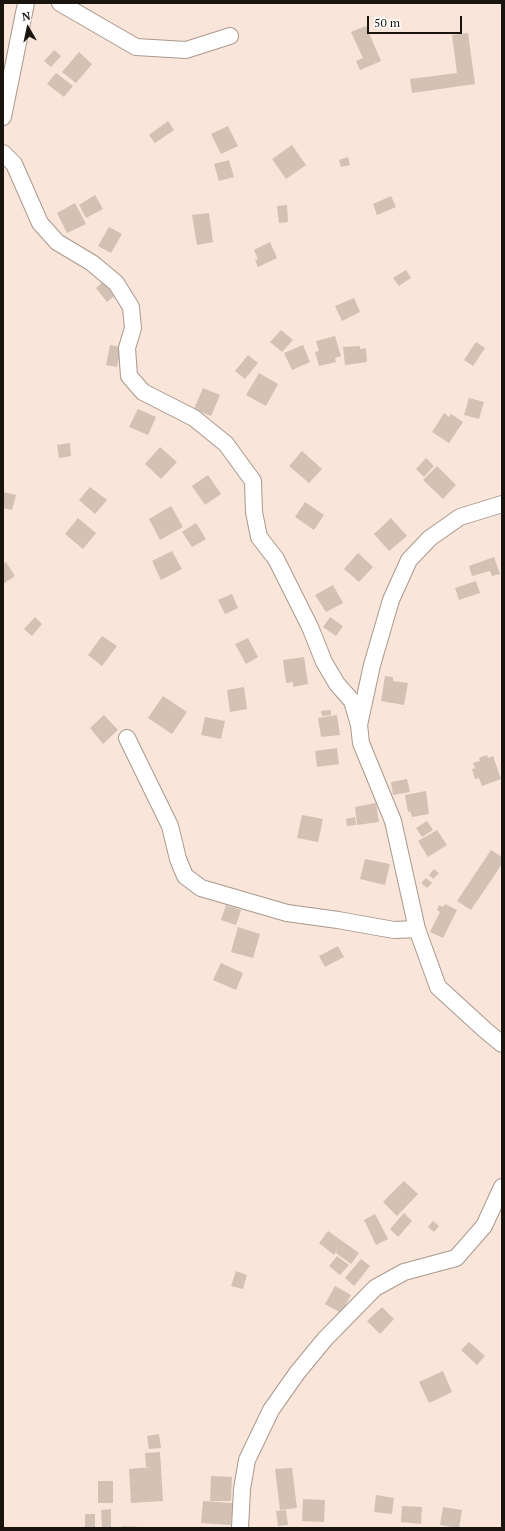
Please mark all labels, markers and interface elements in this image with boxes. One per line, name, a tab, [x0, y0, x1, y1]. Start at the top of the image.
north arrow	[8, 8, 48, 48]
scale bar	[369, 8, 464, 34]
text: N	[21, 9, 31, 24]
text: 50 m	[374, 15, 400, 30]

